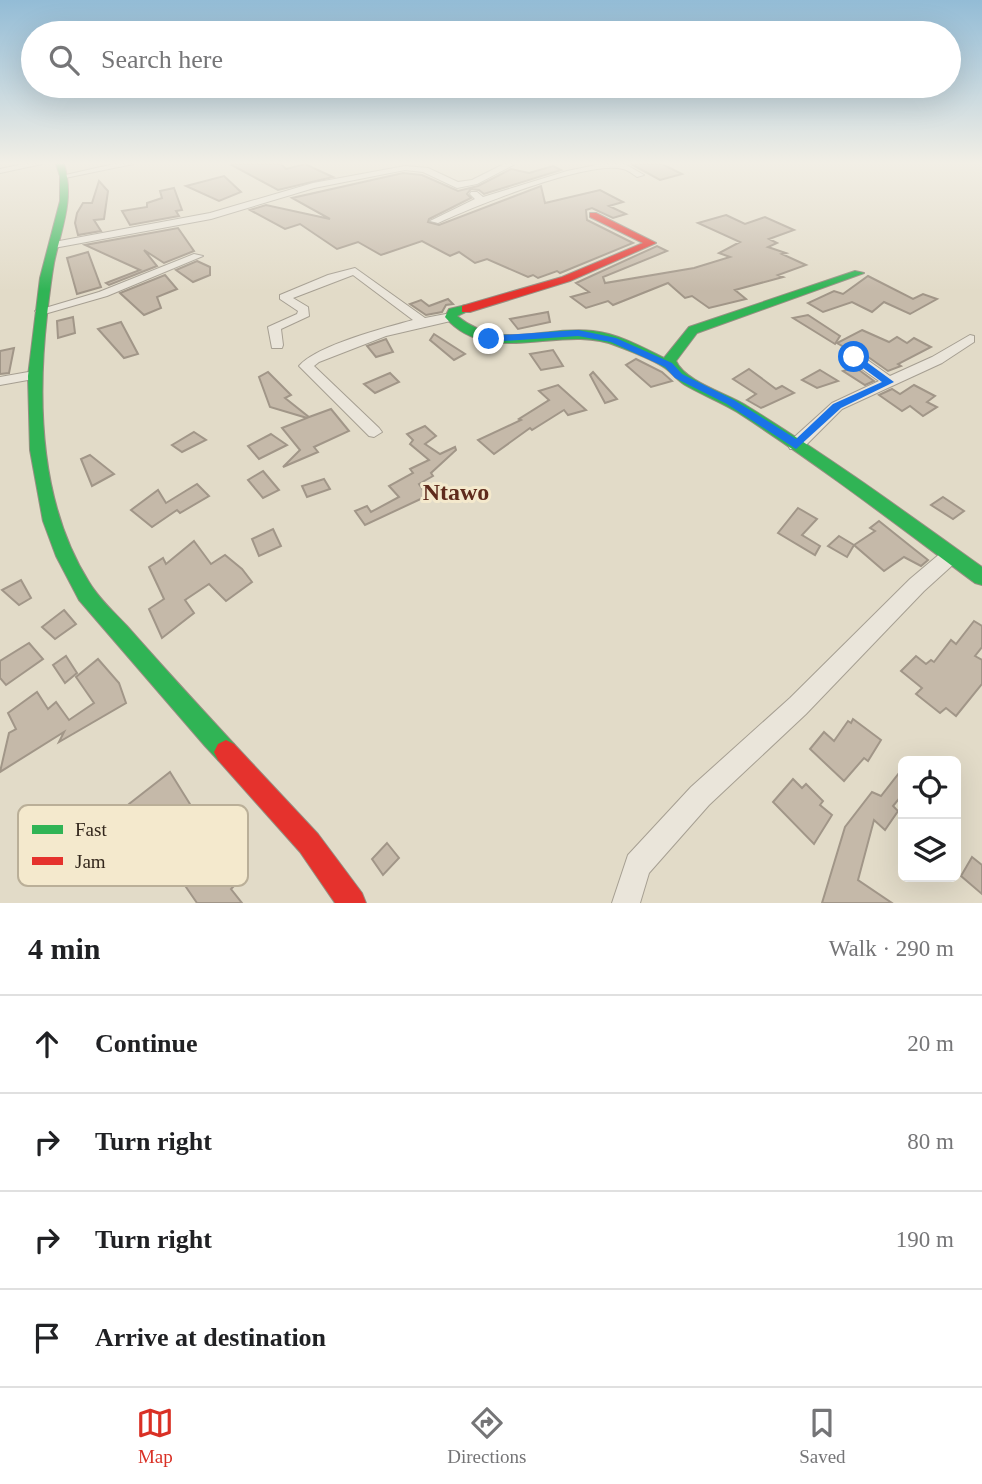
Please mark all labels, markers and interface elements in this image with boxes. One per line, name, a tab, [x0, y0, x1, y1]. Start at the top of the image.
search box	[21, 21, 961, 98]
icon: search	[45, 41, 83, 79]
text: Search here	[101, 45, 223, 74]
route end	[473, 323, 504, 354]
route start	[838, 341, 869, 372]
district label: Ntawo	[423, 479, 489, 505]
map controls	[898, 756, 961, 882]
button: locate	[898, 756, 961, 819]
legend	[18, 805, 248, 886]
text: Fast	[75, 819, 107, 840]
button: layers	[898, 819, 961, 882]
text: Jam	[75, 851, 106, 872]
text: 4 min	[28, 932, 101, 965]
text: Walk · 290 m	[829, 936, 954, 961]
icon: ahead	[28, 1025, 66, 1063]
text: Continue	[95, 1029, 198, 1058]
text: 20 m	[907, 1031, 954, 1056]
icon: right	[28, 1123, 66, 1161]
text: Turn right	[95, 1127, 212, 1156]
text: 80 m	[907, 1129, 954, 1154]
icon: right	[28, 1221, 66, 1259]
text: Turn right	[95, 1225, 212, 1254]
text: 190 m	[896, 1227, 954, 1252]
icon: arrive	[28, 1319, 66, 1357]
text: Arrive at destination	[95, 1323, 326, 1352]
tab: Map	[136, 1404, 174, 1468]
tab: Directions	[447, 1404, 526, 1468]
tab: Saved	[799, 1404, 846, 1468]

